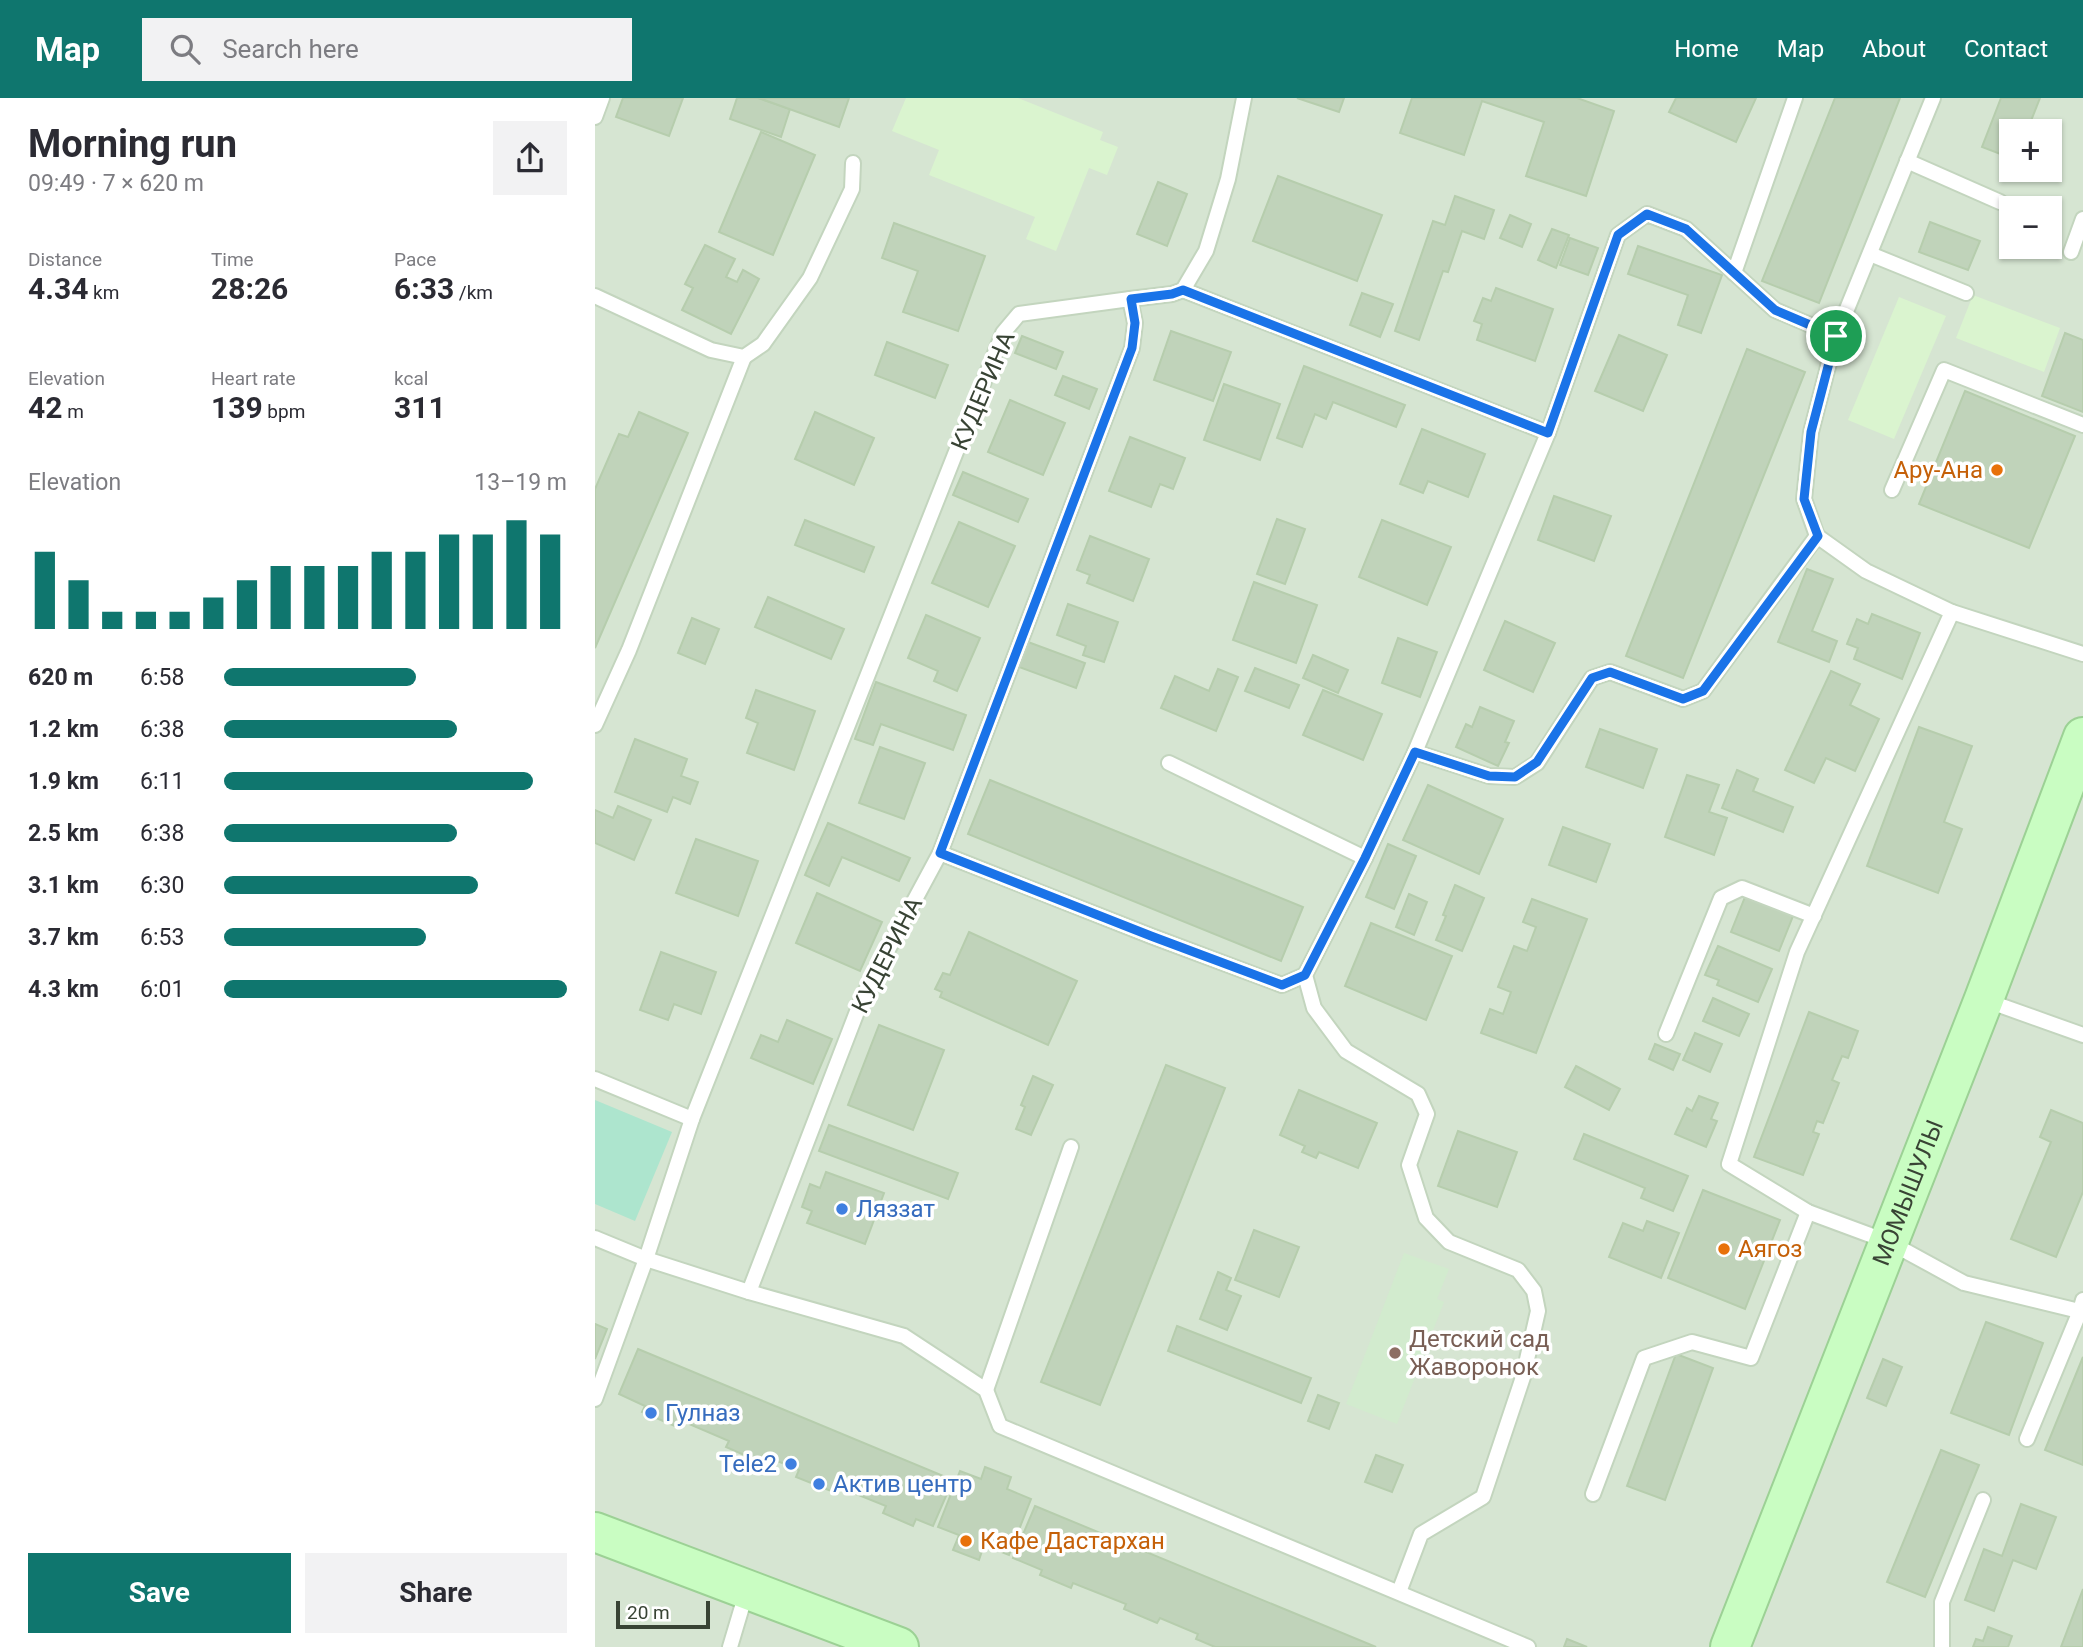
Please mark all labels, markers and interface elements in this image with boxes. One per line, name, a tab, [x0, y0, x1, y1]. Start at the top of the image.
search box	[142, 18, 632, 81]
text: Map	[35, 30, 100, 69]
icon: search	[166, 30, 204, 68]
text: Search here	[222, 34, 359, 64]
text: Home	[1674, 35, 1739, 63]
text: Map	[1777, 35, 1824, 63]
text: About	[1862, 35, 1926, 63]
text: Contact	[1964, 35, 2048, 63]
map controls	[1999, 119, 2062, 259]
button: +	[1999, 119, 2062, 182]
button: share	[493, 121, 567, 195]
text: Morning run	[28, 122, 237, 166]
text: 09:49 · 7 × 620 m	[28, 170, 204, 197]
button: −	[1999, 196, 2062, 259]
text: Distance	[28, 248, 102, 271]
text: Time	[211, 248, 254, 271]
text: Pace	[394, 248, 436, 271]
text: 4.34	[28, 271, 88, 306]
text: 28:26	[211, 271, 288, 306]
text: 6:33	[394, 271, 454, 306]
text: km	[88, 281, 119, 304]
text: /km	[454, 281, 493, 304]
pin	[1806, 306, 1866, 366]
icon: arrive	[1817, 317, 1855, 355]
street label: КУДЕРИНА	[945, 327, 1021, 455]
text: Elevation	[28, 367, 105, 390]
text: Heart rate	[211, 367, 296, 390]
text: kcal	[394, 367, 428, 390]
text: 42	[28, 390, 62, 425]
text: 139	[211, 390, 263, 425]
text: 311	[394, 390, 446, 425]
text: m	[62, 400, 84, 423]
text: bpm	[263, 400, 305, 423]
place label: Ару-Ана	[1893, 456, 1983, 484]
marker: Ару-Ана	[1989, 462, 2005, 478]
text: Elevation	[28, 469, 121, 496]
text: 13–19 m	[474, 469, 567, 496]
text: 620 m	[28, 664, 93, 691]
text: 6:58	[140, 664, 184, 691]
text: 1.2 km	[28, 716, 99, 743]
text: 6:38	[140, 716, 184, 743]
text: 1.9 km	[28, 768, 99, 795]
text: 6:11	[140, 768, 184, 795]
text: 2.5 km	[28, 820, 99, 847]
text: 6:38	[140, 820, 184, 847]
text: 3.1 km	[28, 872, 99, 899]
text: 6:30	[140, 872, 184, 899]
street label: КУДЕРИНА	[846, 892, 928, 1018]
text: 3.7 km	[28, 924, 99, 951]
text: 6:53	[140, 924, 184, 951]
text: 4.3 km	[28, 976, 99, 1003]
text: 6:01	[140, 976, 184, 1003]
street label: МОМЫШУЛЫ	[1867, 1116, 1949, 1269]
place label: Ляззат	[856, 1195, 935, 1223]
marker: Ляззат	[834, 1201, 850, 1217]
place label: Аягоз	[1738, 1235, 1803, 1263]
marker: Аягоз	[1716, 1241, 1732, 1257]
place label: Детский сад Жаворонок	[1409, 1325, 1550, 1381]
marker: Детский сад Жаворонок	[1387, 1345, 1403, 1361]
place label: Гулназ	[665, 1399, 741, 1427]
marker: Гулназ	[643, 1405, 659, 1421]
place label: Tele2	[719, 1450, 777, 1478]
marker: Tele2	[783, 1456, 799, 1472]
place label: Актив центр	[833, 1470, 973, 1498]
marker: Актив центр	[811, 1476, 827, 1492]
place label: Кафе Дастархан	[980, 1527, 1165, 1555]
marker: Кафе Дастархан	[958, 1533, 974, 1549]
button: Save	[28, 1553, 291, 1633]
button: Share	[305, 1553, 567, 1633]
scale bar	[616, 1598, 711, 1630]
text: 20 m	[627, 1601, 670, 1624]

